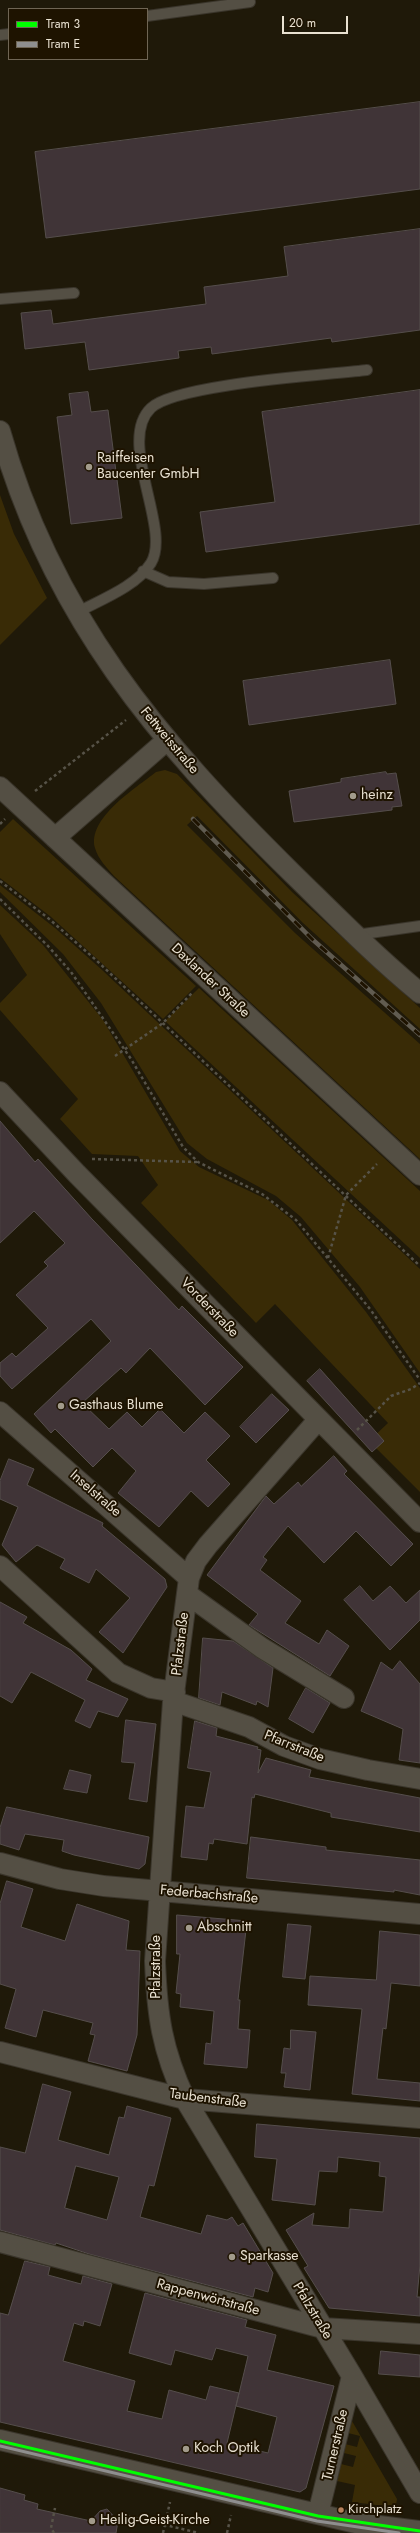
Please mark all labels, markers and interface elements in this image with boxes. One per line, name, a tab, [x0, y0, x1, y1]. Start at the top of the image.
legend	[8, 8, 148, 60]
scale bar	[284, 8, 350, 34]
text: 20 m	[289, 14, 316, 32]
text: Tram 3	[46, 15, 80, 33]
text: Tram E	[46, 35, 80, 53]
place label: Raiffeisen Baucenter GmbH	[97, 451, 199, 484]
marker: Raiffeisen Baucenter GmbH	[84, 462, 94, 472]
street label: Fettweisstraße	[136, 704, 202, 778]
place label: heinz	[361, 788, 393, 804]
marker: heinz	[348, 791, 358, 801]
street label: Daxlander Straße	[167, 940, 253, 1022]
street label: Vorderstraße	[176, 1275, 242, 1341]
place label: Gasthaus Blume	[69, 1398, 163, 1414]
marker: Gasthaus Blume	[56, 1401, 66, 1411]
street label: Inselstraße	[66, 1467, 124, 1521]
street label: Pfalzstraße	[169, 1611, 193, 1677]
street label: Pfarrstraße	[261, 1727, 327, 1767]
street label: Federbachstraße	[159, 1882, 259, 1908]
place label: Abschnitt	[197, 1920, 252, 1936]
marker: Abschnitt	[184, 1923, 194, 1933]
street label: Pfalzstraße	[149, 1935, 165, 1999]
street label: Taubenstraße	[169, 2086, 247, 2112]
place label: Sparkasse	[240, 2249, 299, 2265]
marker: Sparkasse	[227, 2252, 237, 2262]
street label: Rappenwörtstraße	[155, 2276, 261, 2320]
street label: Pfalzstraße	[288, 2279, 336, 2343]
street label: Turnerstraße	[320, 2408, 352, 2482]
place label: Koch Optik	[194, 2441, 260, 2457]
marker: Koch Optik	[181, 2444, 191, 2454]
place label: Kirchplatz	[348, 2502, 402, 2518]
marker: Kirchplatz	[336, 2505, 346, 2515]
place label: Heilig-Geist-Kirche	[100, 2513, 210, 2529]
marker: Heilig-Geist-Kirche	[87, 2516, 97, 2526]

